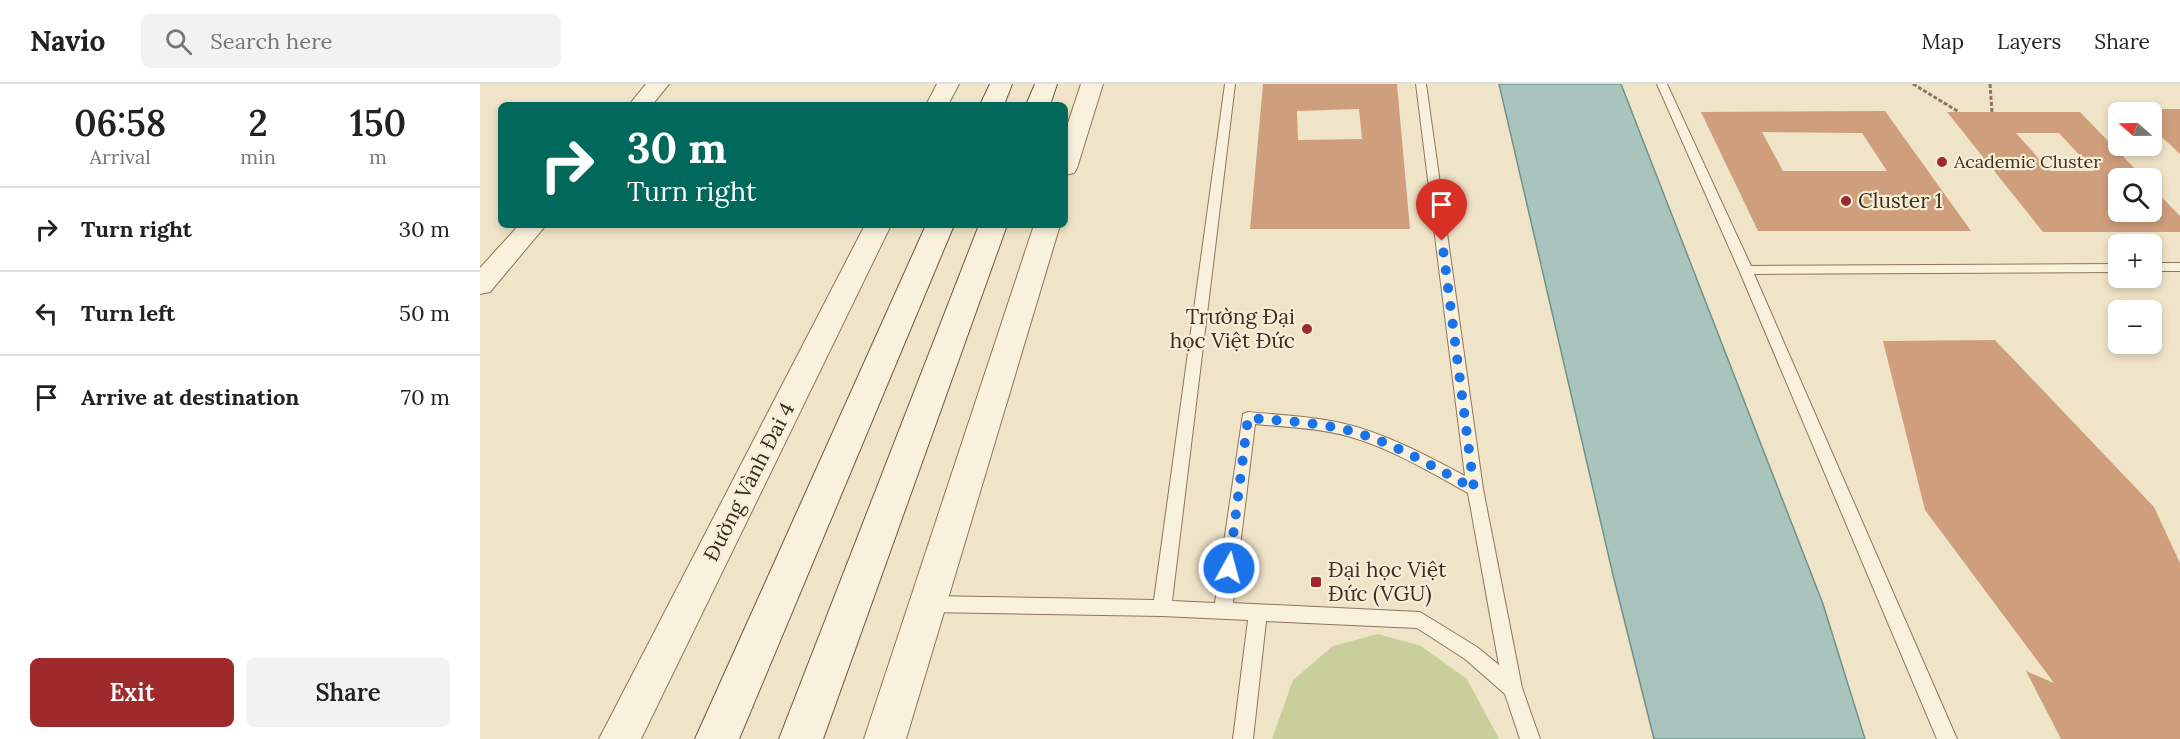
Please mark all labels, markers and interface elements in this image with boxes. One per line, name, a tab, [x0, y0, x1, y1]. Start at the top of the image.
search box	[141, 14, 561, 68]
text: Navio	[30, 23, 105, 59]
icon: search	[162, 25, 195, 58]
text: Search here	[210, 27, 332, 55]
text: Map	[1921, 28, 1964, 55]
text: Layers	[1997, 28, 2061, 55]
text: Share	[2094, 28, 2150, 55]
text: 06:58	[74, 100, 166, 146]
text: 2	[248, 100, 268, 146]
text: 150	[350, 100, 406, 146]
north arrow	[2108, 102, 2162, 156]
map controls	[2108, 102, 2162, 354]
text: 30 m	[627, 121, 727, 175]
icon: right	[528, 126, 606, 204]
text: Arrival	[90, 144, 151, 169]
text: min	[240, 144, 276, 169]
text: m	[369, 144, 387, 169]
place label: Academic Cluster	[1953, 150, 2101, 173]
marker: Academic Cluster	[1935, 155, 1949, 169]
button: search	[2108, 168, 2162, 222]
text: Turn right	[627, 174, 756, 208]
pin	[1416, 179, 1467, 241]
place label: Cluster 1	[1858, 187, 1942, 214]
icon: arrive	[1425, 188, 1458, 221]
marker: Cluster 1	[1839, 194, 1853, 208]
icon: right	[30, 213, 63, 246]
text: Turn right	[81, 215, 192, 243]
text: 30 m	[399, 215, 450, 243]
button: +	[2108, 234, 2162, 288]
icon: left	[30, 297, 63, 330]
text: Turn left	[81, 299, 175, 327]
text: 50 m	[399, 299, 450, 327]
button: −	[2108, 300, 2162, 354]
place label: Trường Đại học Việt Đức	[1170, 303, 1295, 354]
marker: Trường Đại học Việt Đức	[1300, 322, 1314, 336]
icon: arrive	[30, 381, 63, 414]
text: Arrive at destination	[81, 383, 299, 411]
text: 70 m	[401, 383, 450, 411]
street label: Đường Vành Đai 4	[697, 398, 800, 566]
position arrow	[1197, 536, 1261, 600]
place label: Đại học Việt Đức (VGU)	[1328, 556, 1447, 607]
marker: Đại học Việt Đức (VGU)	[1309, 575, 1323, 589]
button: Exit	[30, 658, 234, 727]
button: Share	[246, 658, 450, 727]

